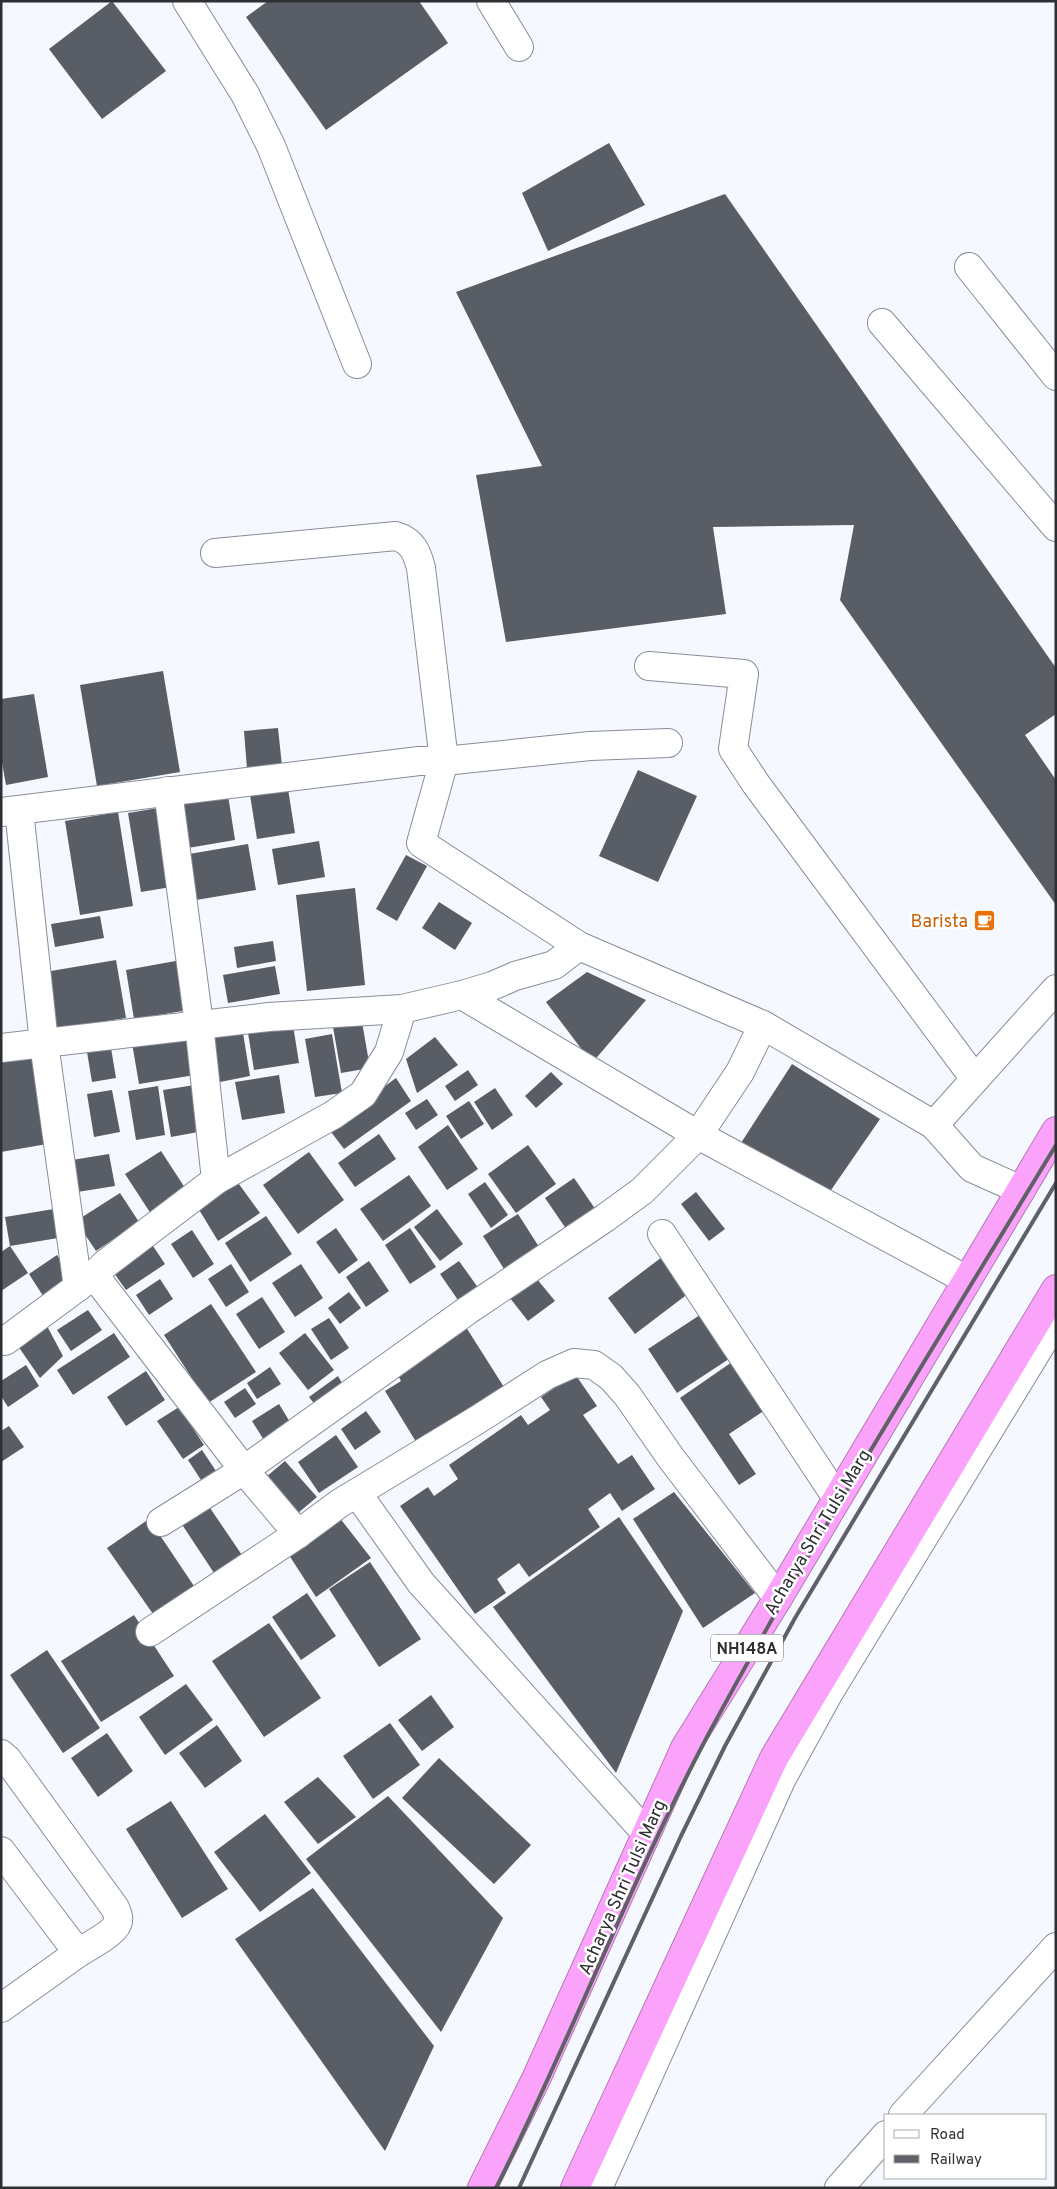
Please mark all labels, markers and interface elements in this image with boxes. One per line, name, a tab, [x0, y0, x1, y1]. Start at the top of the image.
cafe icon: Barista	[972, 909, 996, 933]
place label: Barista	[910, 911, 968, 934]
street label: Acharya Shri Tulsi Marg	[760, 1446, 877, 1620]
road number: NH148A	[711, 1635, 783, 1662]
street label: Acharya Shri Tulsi Marg	[574, 1796, 672, 1979]
legend	[884, 2114, 1047, 2179]
text: Road	[930, 2126, 965, 2145]
text: Railway	[930, 2151, 982, 2170]

